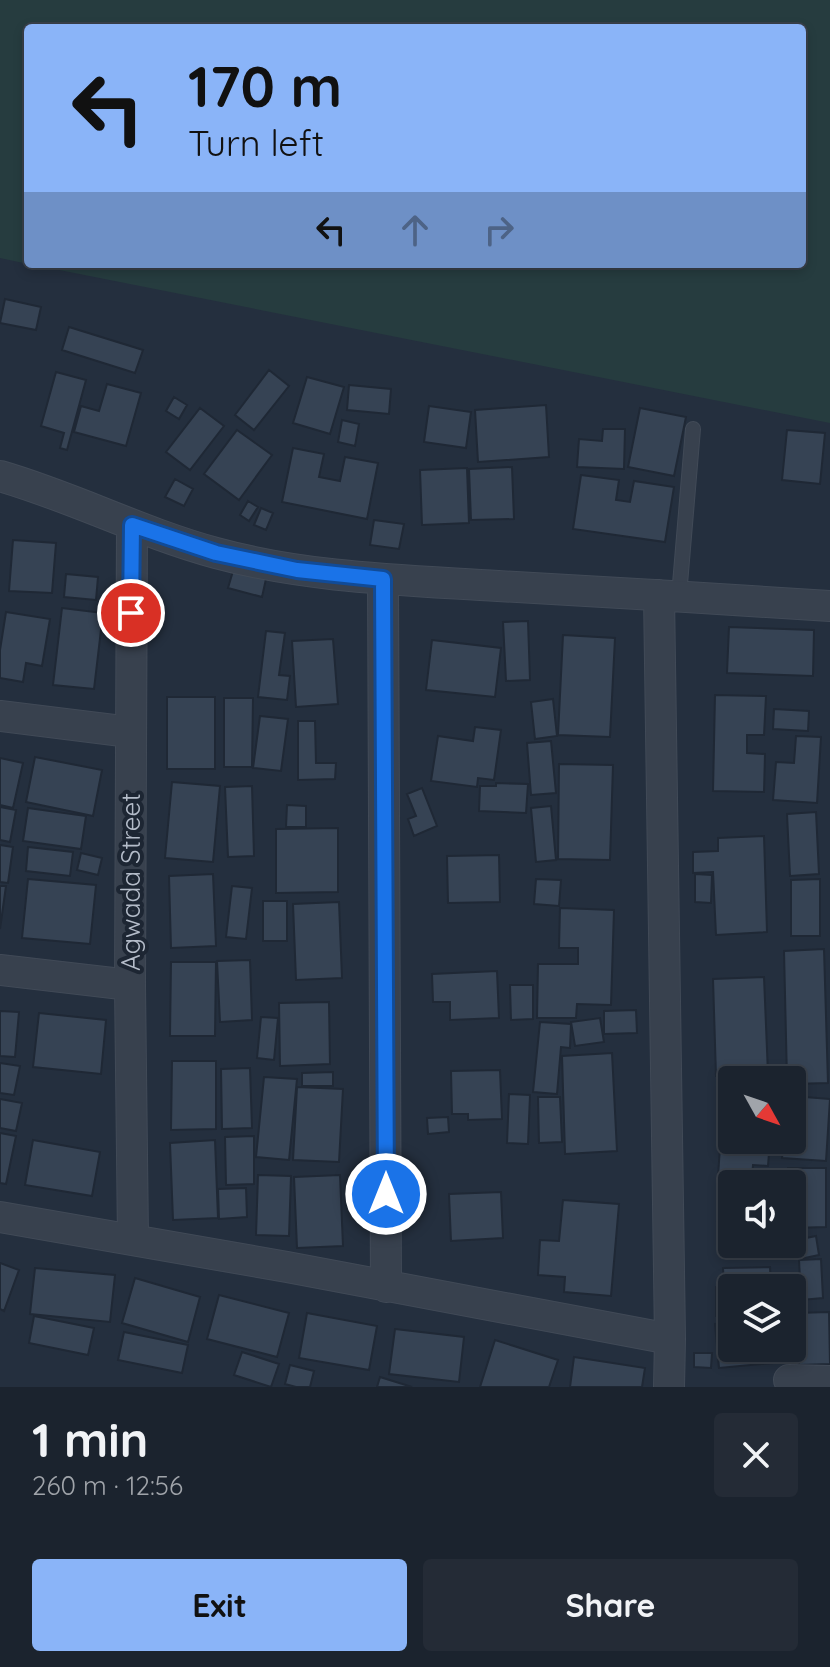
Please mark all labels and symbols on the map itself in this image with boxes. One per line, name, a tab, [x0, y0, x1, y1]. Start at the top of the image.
pin	[97, 579, 165, 647]
street label: Agwada Street	[114, 793, 147, 971]
north arrow	[718, 1066, 806, 1154]
position arrow	[344, 1152, 428, 1236]

